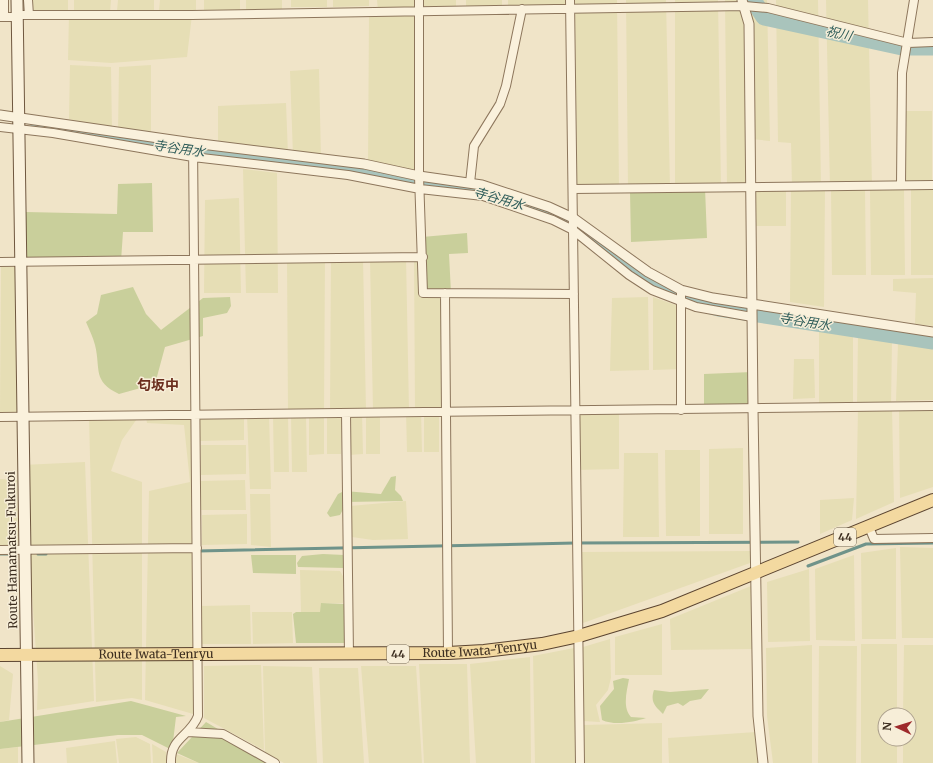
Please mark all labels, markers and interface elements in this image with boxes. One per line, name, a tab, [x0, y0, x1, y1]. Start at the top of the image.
water label: 祝川	[824, 22, 855, 45]
water label: 寺谷用水	[152, 136, 208, 161]
water label: 寺谷用水	[472, 183, 528, 214]
water label: 寺谷用水	[778, 309, 834, 334]
district label: 匂坂中	[137, 376, 179, 394]
street label: Route Hamamatsu-Fukuroi	[3, 471, 20, 629]
road number: 44	[834, 528, 856, 546]
street label: Route Iwata-Tenryu	[422, 637, 538, 660]
road number: 44	[387, 645, 409, 663]
street label: Route Iwata-Tenryu	[98, 646, 214, 662]
north arrow	[877, 707, 917, 747]
text: N	[880, 721, 894, 731]

